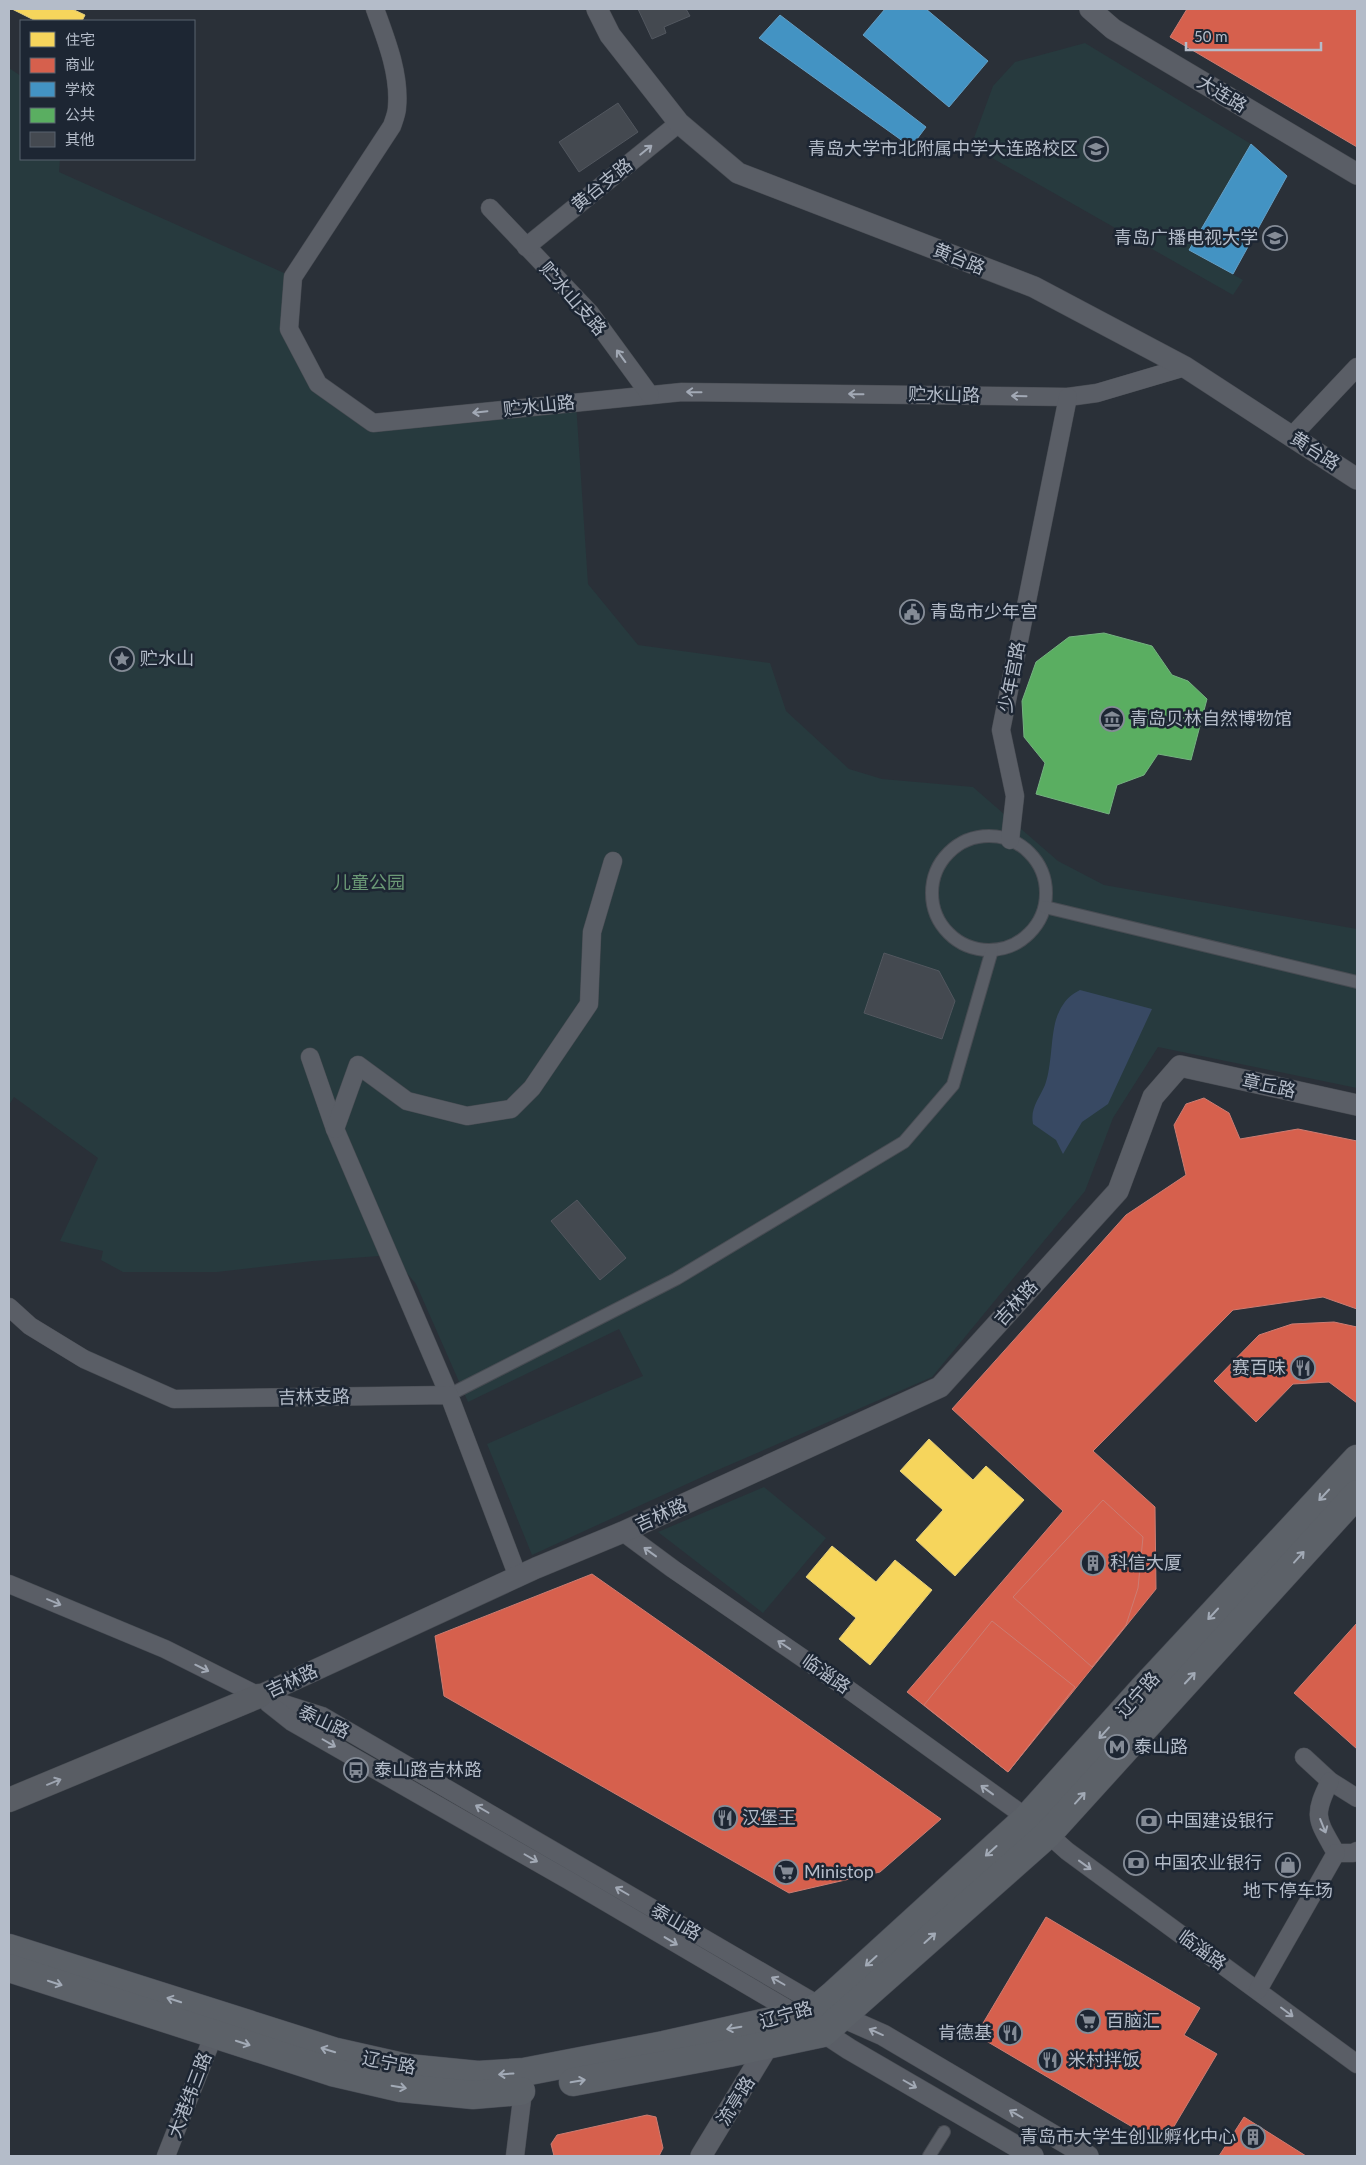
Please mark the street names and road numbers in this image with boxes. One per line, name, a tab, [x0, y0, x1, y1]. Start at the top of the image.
street label: 大连路	[1194, 70, 1251, 116]
street label: 黄台支路	[566, 153, 636, 215]
street label: 黄台路	[930, 238, 989, 278]
street label: 贮水山支路	[536, 257, 612, 340]
street label: 贮水山路	[908, 382, 980, 406]
street label: 贮水山路	[502, 390, 576, 420]
street label: 黄台路	[1287, 426, 1344, 474]
street label: 少年宫路	[993, 639, 1029, 714]
street label: 章丘路	[1241, 1069, 1298, 1101]
street label: 吉林路	[989, 1275, 1041, 1330]
street label: 吉林支路	[278, 1384, 350, 1408]
street label: 吉林路	[631, 1493, 690, 1535]
street label: 临淄路	[798, 1649, 855, 1698]
street label: 吉林路	[262, 1659, 321, 1701]
street label: 辽宁路	[1111, 1667, 1163, 1722]
street label: 泰山路	[295, 1700, 354, 1742]
street label: 泰山路	[648, 1898, 705, 1944]
street label: 临淄路	[1174, 1924, 1231, 1974]
street label: 辽宁路	[757, 1996, 815, 2032]
street label: 辽宁路	[361, 2046, 418, 2078]
street label: 大港纬三路	[163, 2049, 215, 2141]
street label: 流亭路	[712, 2072, 759, 2129]

